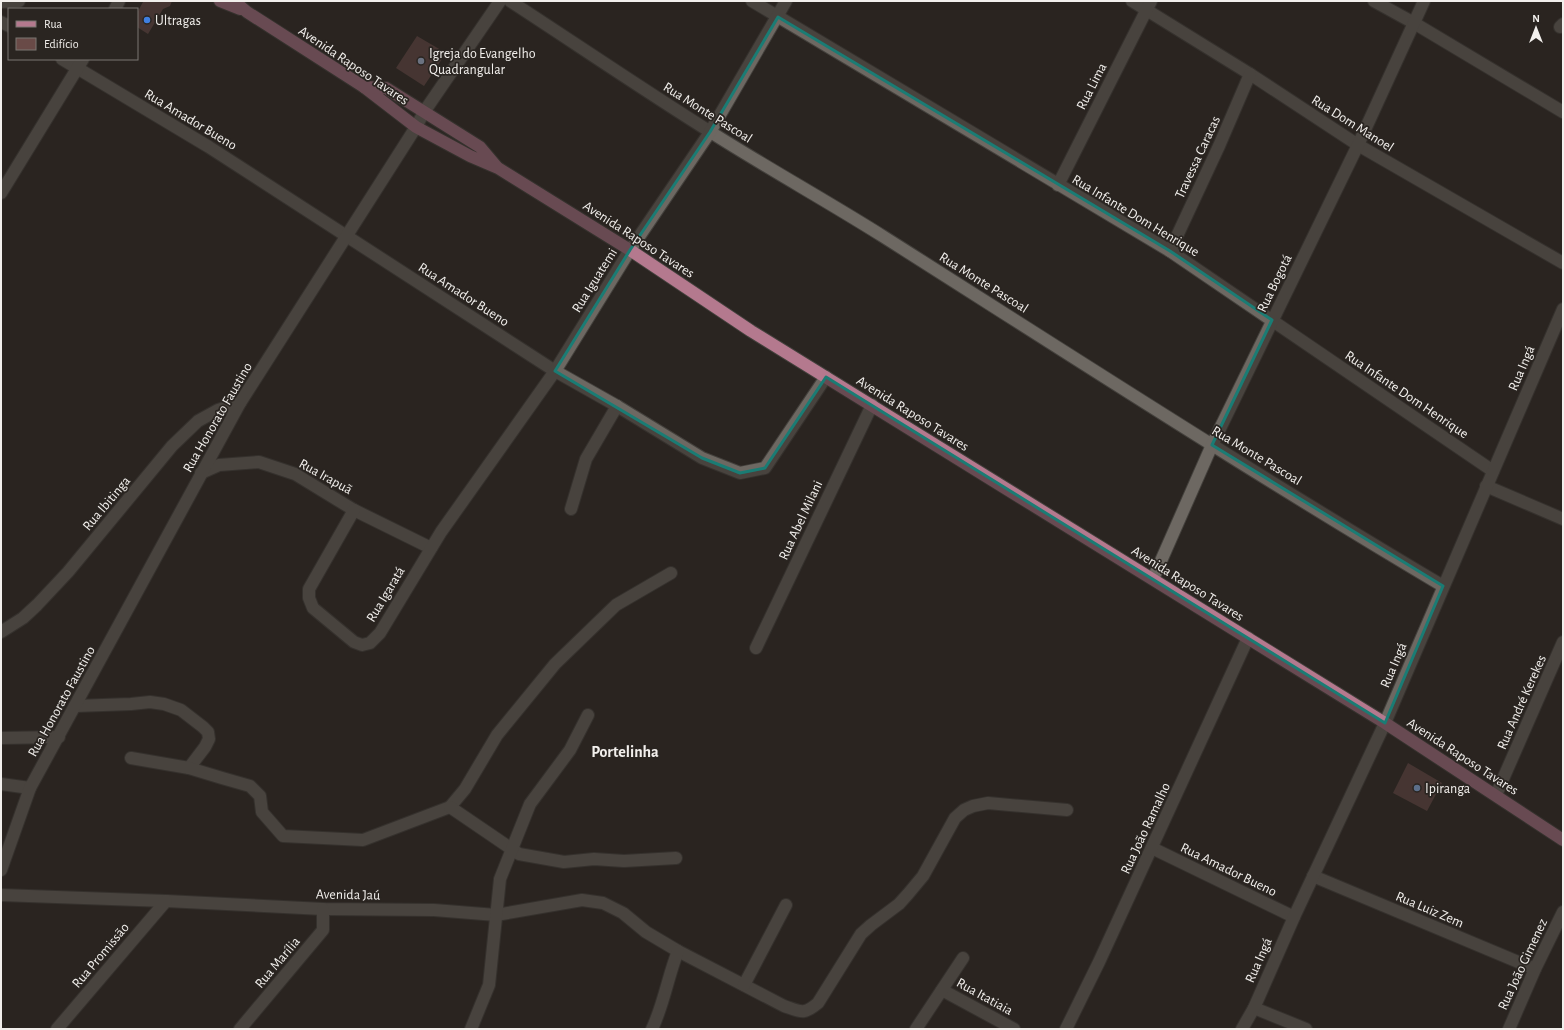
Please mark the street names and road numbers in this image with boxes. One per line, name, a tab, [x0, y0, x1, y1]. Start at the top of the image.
street label: Avenida Raposo Tavares	[296, 24, 411, 108]
street label: Rua Lima	[1074, 60, 1110, 112]
street label: Rua Monte Pascoal	[661, 80, 754, 146]
street label: Rua Amador Bueno	[142, 87, 239, 153]
street label: Rua Dom Manoel	[1309, 93, 1396, 155]
street label: Travessa Caracas	[1173, 114, 1223, 201]
street label: Rua Infante Dom Henrique	[1070, 172, 1201, 259]
street label: Avenida Raposo Tavares	[580, 199, 697, 281]
street label: Rua Iguatemi	[570, 246, 620, 315]
street label: Rua Monte Pascoal	[937, 250, 1030, 316]
street label: Rua Bogotá	[1255, 252, 1295, 315]
street label: Rua Amador Bueno	[416, 260, 511, 329]
street label: Rua Ingá	[1506, 343, 1538, 393]
street label: Rua Infante Dom Henrique	[1342, 348, 1471, 441]
street label: Rua Honorato Faustino	[181, 360, 255, 475]
street label: Avenida Raposo Tavares	[854, 374, 971, 454]
street label: Rua Monte Pascoal	[1209, 424, 1304, 488]
street label: Rua Irapuã	[296, 457, 355, 497]
street label: Rua Ibitinga	[80, 473, 134, 533]
street label: Rua Abel Milani	[776, 479, 825, 562]
street label: Avenida Raposo Tavares	[1129, 544, 1246, 624]
street label: Rua Igaratá	[364, 564, 408, 625]
street label: Rua Ingá	[1378, 640, 1410, 690]
street label: Rua Honorato Faustino	[26, 644, 98, 759]
street label: Rua André Kerekes	[1495, 653, 1549, 752]
street label: Avenida Raposo Tavares	[1404, 716, 1521, 798]
street label: Rua João Ramalho	[1119, 780, 1173, 876]
street label: Rua Amador Bueno	[1178, 841, 1279, 899]
street label: Avenida Jaú	[316, 887, 380, 903]
street label: Rua Luiz Zem	[1394, 889, 1466, 931]
street label: Rua João Gimenez	[1496, 916, 1550, 1012]
street label: Rua Promissão	[70, 920, 132, 991]
street label: Rua Marília	[253, 934, 303, 991]
street label: Rua Ingá	[1243, 935, 1275, 985]
street label: Rua Itatiaia	[954, 976, 1016, 1018]

